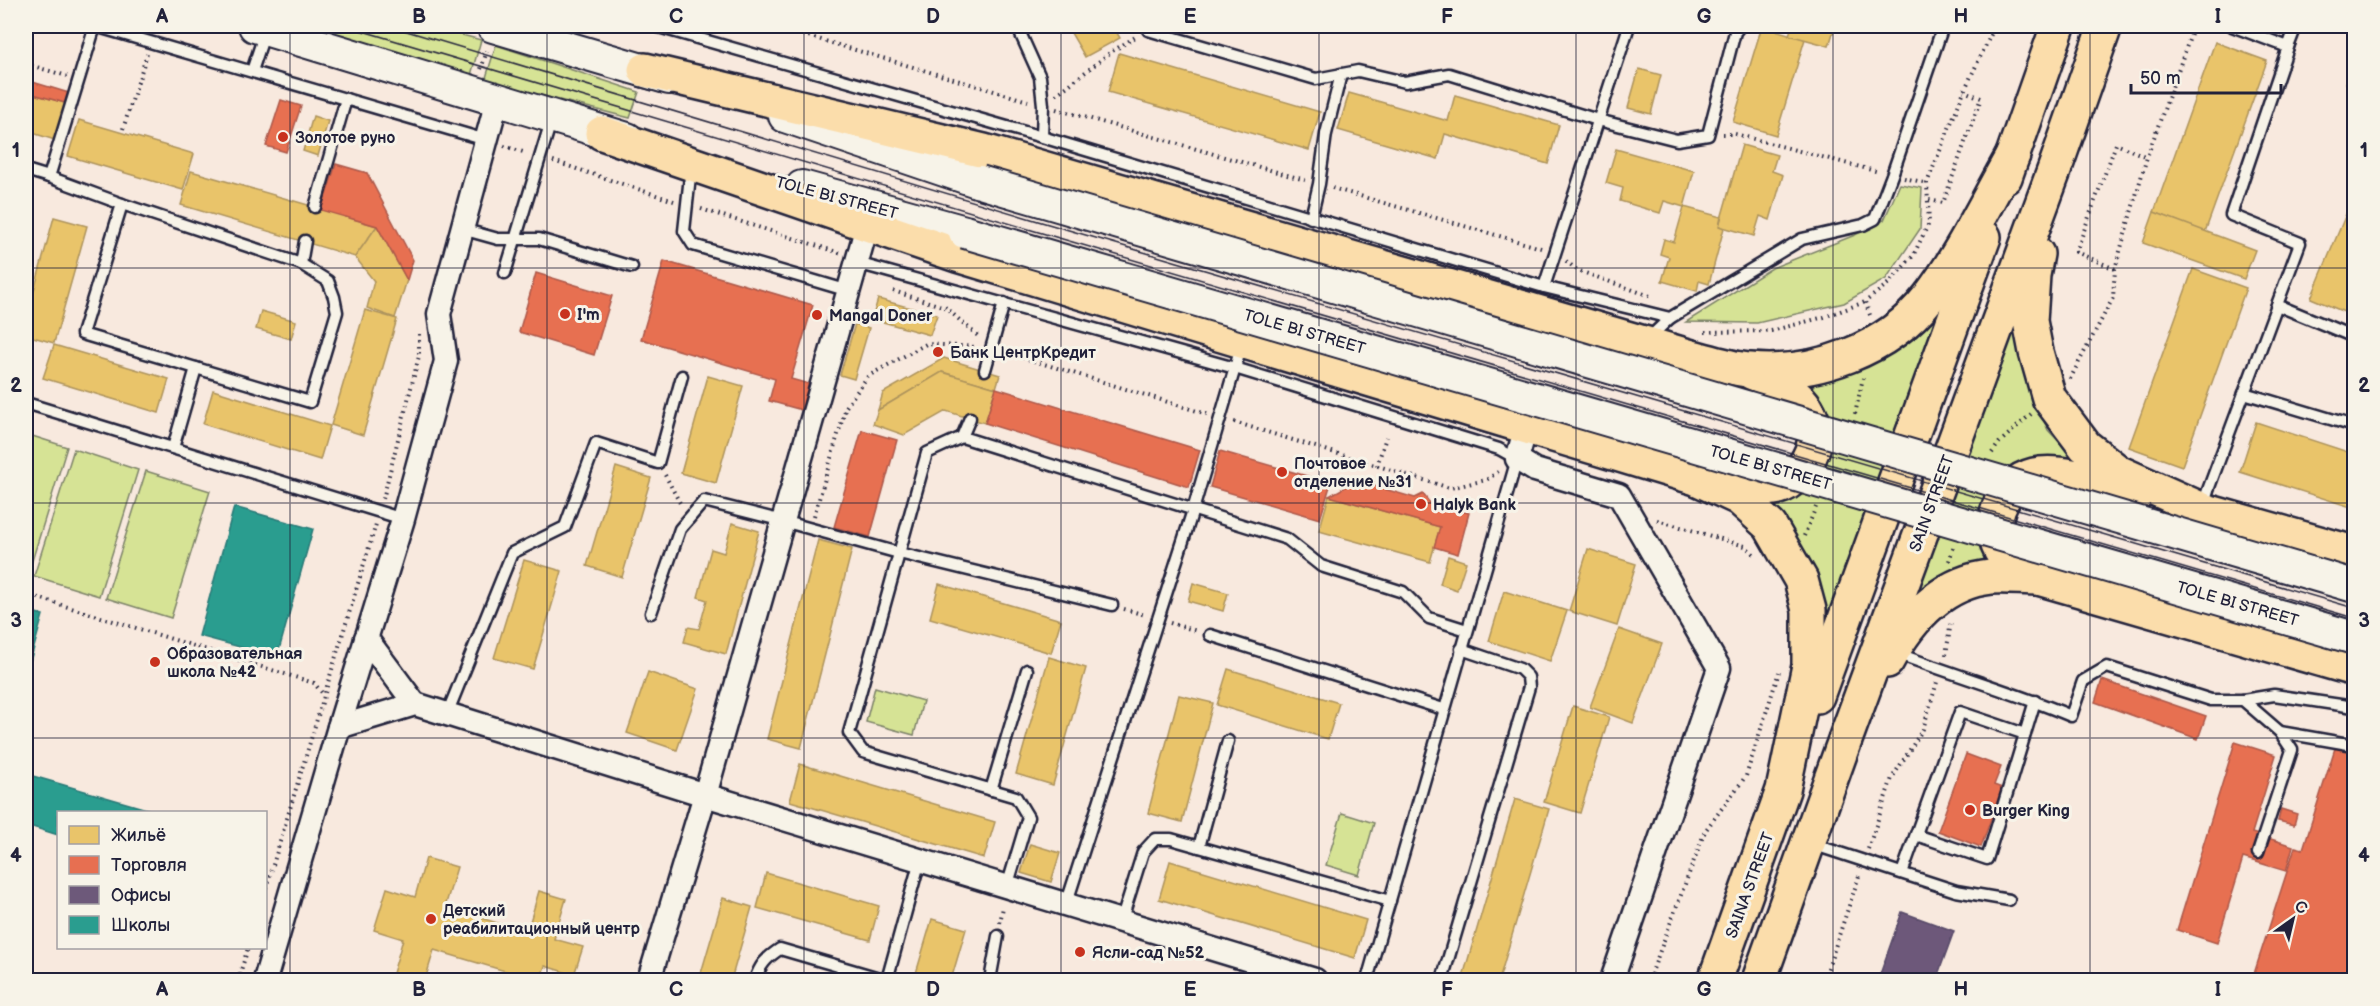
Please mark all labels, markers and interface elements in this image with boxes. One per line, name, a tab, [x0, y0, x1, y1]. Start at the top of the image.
text: A	[155, 5, 169, 29]
text: B	[412, 5, 426, 29]
text: C	[669, 5, 683, 29]
text: D	[926, 5, 940, 29]
text: E	[1184, 5, 1197, 29]
text: F	[1441, 5, 1453, 29]
text: G	[1697, 5, 1712, 29]
text: H	[1954, 5, 1968, 29]
text: I	[2215, 5, 2221, 29]
scale bar	[2131, 57, 2281, 95]
text: 50 m	[2140, 68, 2181, 89]
place label: Золотое руно	[295, 129, 396, 148]
marker: Золотое руно	[276, 130, 290, 144]
text: 1	[12, 139, 20, 163]
text: 1	[2360, 139, 2368, 163]
street label: TOLE BI STREET	[773, 173, 900, 224]
place label: I'm	[577, 306, 600, 325]
street label: TOLE BI STREET	[1241, 306, 1368, 359]
marker: I'm	[558, 307, 572, 321]
place label: Mangal Doner	[829, 307, 933, 326]
marker: Mangal Doner	[810, 308, 824, 322]
place label: Банк ЦентрКредит	[950, 344, 1096, 363]
marker: Банк ЦентрКредит	[931, 345, 945, 359]
text: 2	[10, 374, 22, 398]
text: 2	[2358, 374, 2370, 398]
street label: TOLE BI STREET	[1707, 442, 1834, 495]
street label: SAIN STREET	[1906, 452, 1959, 554]
place label: Почтовое отделение №31	[1294, 455, 1412, 492]
marker: Почтовое отделение №31	[1275, 465, 1289, 479]
place label: Halyk Bank	[1433, 496, 1516, 515]
marker: Halyk Bank	[1414, 497, 1428, 511]
street label: TOLE BI STREET	[2174, 578, 2301, 631]
text: 3	[10, 609, 22, 633]
text: 3	[2358, 609, 2370, 633]
place label: Образовательная школа №42	[167, 645, 302, 682]
marker: Образовательная школа №42	[148, 655, 162, 669]
place label: Burger King	[1982, 802, 2070, 821]
marker: Burger King	[1963, 803, 1977, 817]
legend	[57, 811, 267, 949]
text: Жильё	[111, 825, 166, 846]
street label: SAINA STREET	[1722, 830, 1779, 941]
text: 4	[10, 844, 22, 868]
text: 4	[2358, 844, 2370, 868]
text: Торговля	[111, 855, 187, 876]
text: Офисы	[111, 885, 171, 906]
north arrow	[2263, 889, 2323, 949]
text: С	[2291, 897, 2310, 919]
place label: Детский реабилитационный центр	[443, 902, 640, 939]
marker: Детский реабилитационный центр	[424, 912, 438, 926]
text: Школы	[111, 915, 170, 936]
place label: Ясли-сад №52	[1092, 944, 1204, 963]
marker: Ясли-сад №52	[1073, 945, 1087, 959]
text: A	[155, 978, 169, 1002]
text: B	[412, 978, 426, 1002]
text: C	[669, 978, 683, 1002]
text: D	[926, 978, 940, 1002]
text: E	[1184, 978, 1197, 1002]
text: F	[1441, 978, 1453, 1002]
text: G	[1697, 978, 1712, 1002]
text: H	[1954, 978, 1968, 1002]
text: I	[2215, 978, 2221, 1002]

